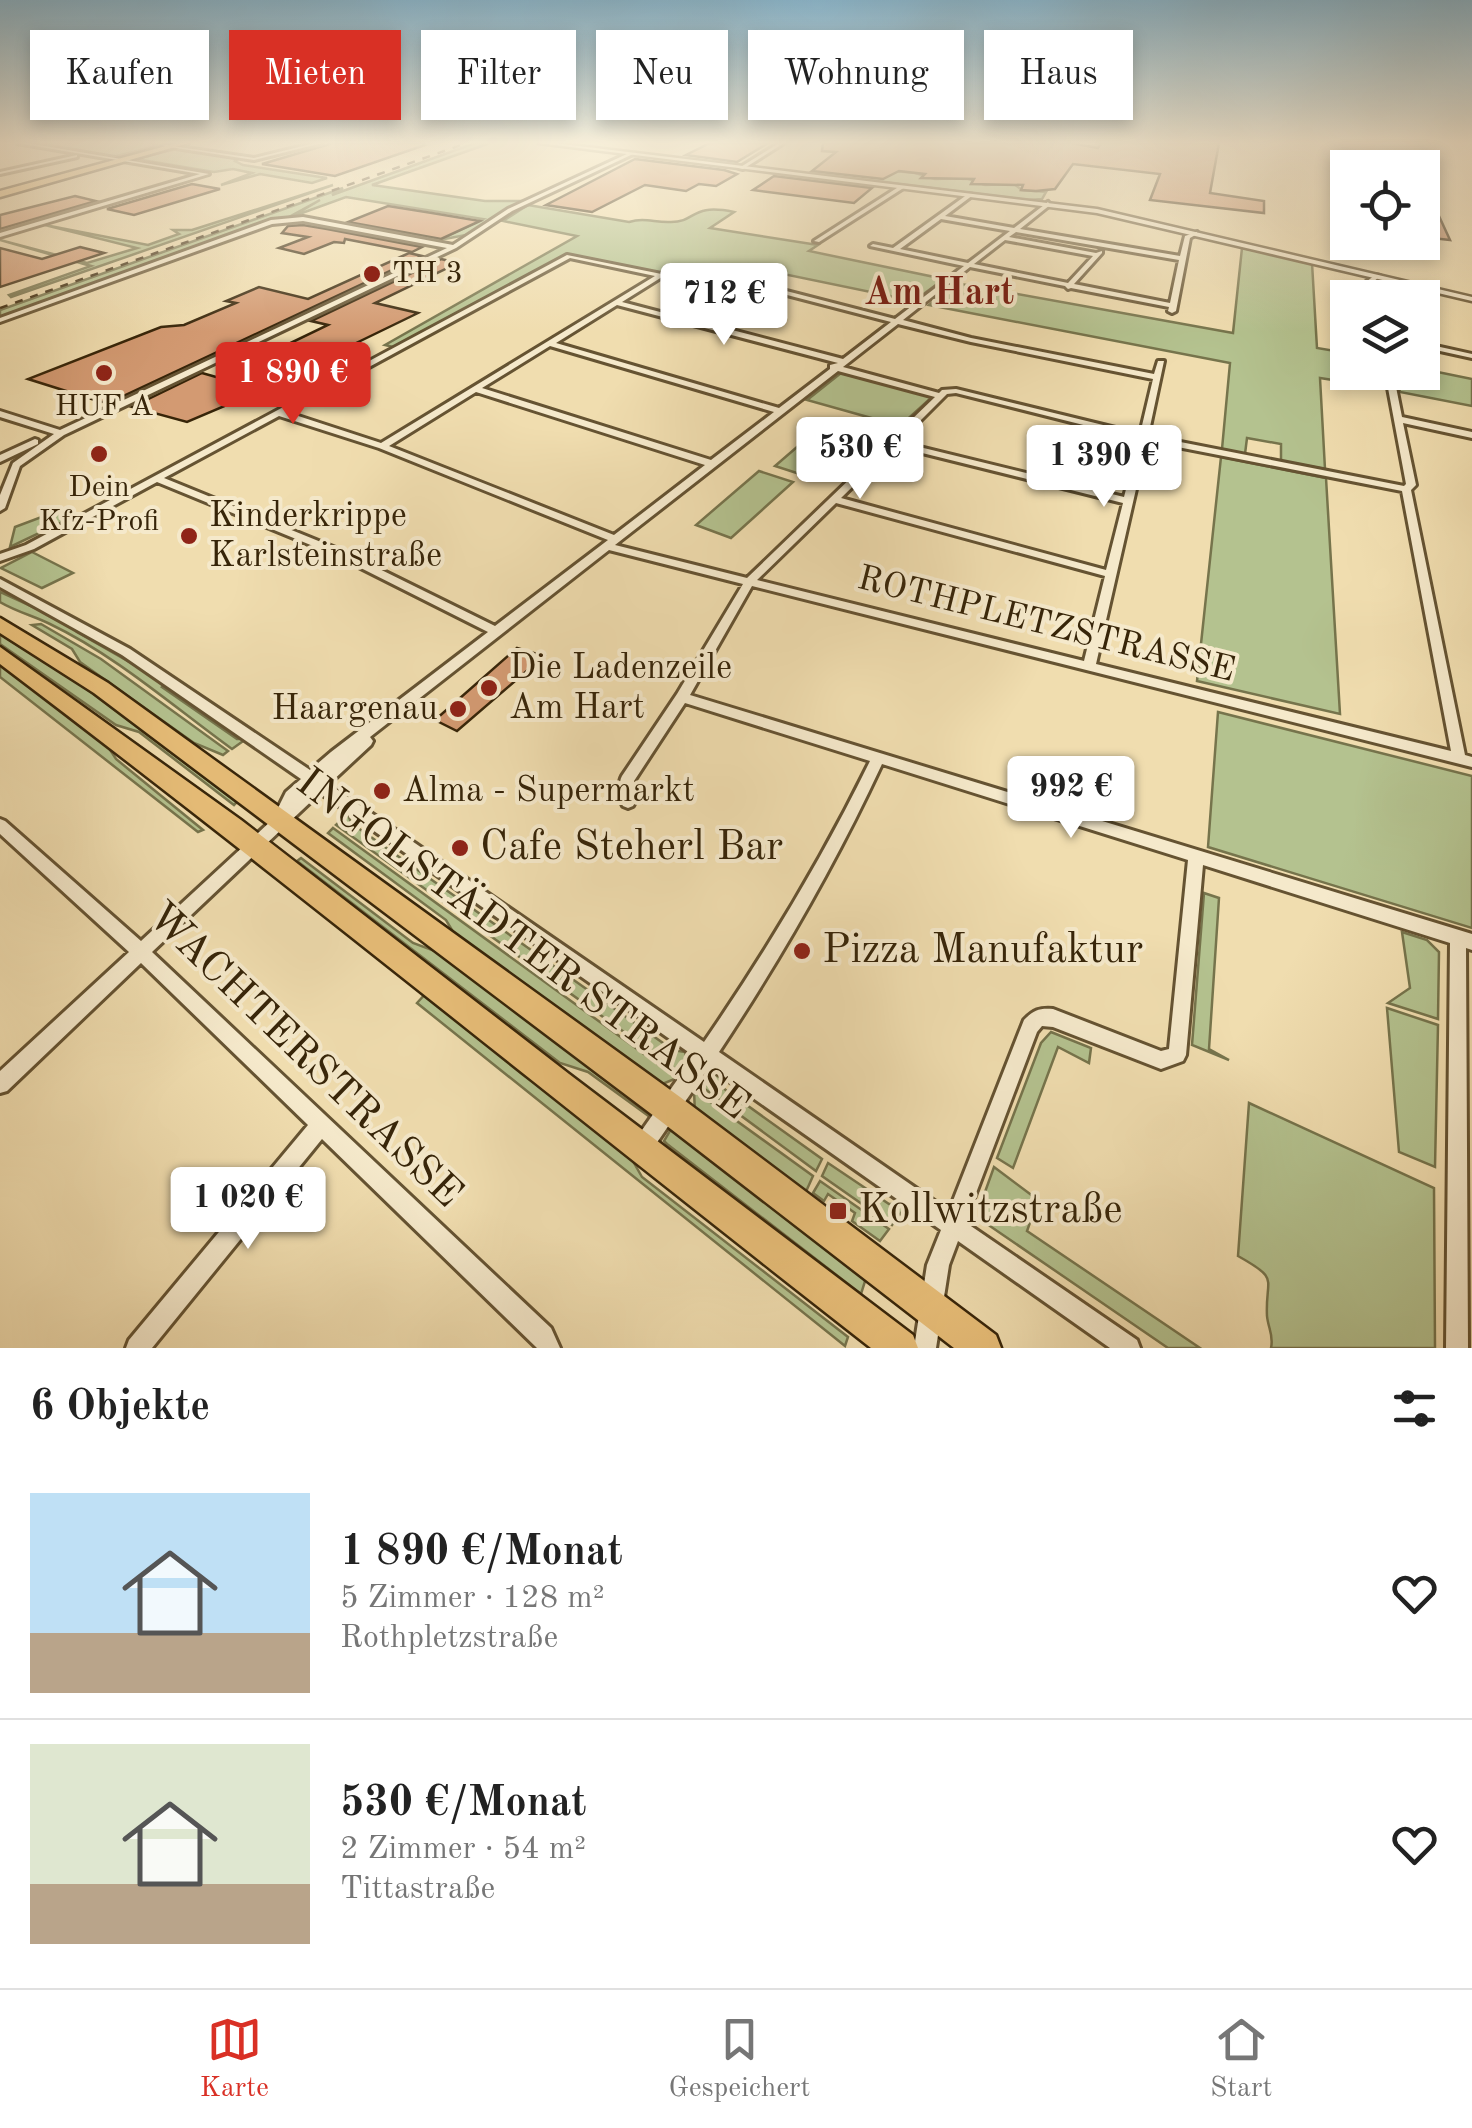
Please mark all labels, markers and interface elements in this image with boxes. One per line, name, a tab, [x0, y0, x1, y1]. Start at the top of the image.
chip: Kaufen	[30, 30, 209, 120]
chip: Mieten	[229, 30, 401, 120]
chip: Filter	[421, 30, 576, 120]
chip: Neu	[596, 30, 728, 120]
chip: Wohnung	[748, 30, 964, 120]
chip: Haus	[984, 30, 1133, 120]
map controls	[1330, 150, 1440, 390]
button: locate	[1330, 150, 1440, 260]
place label: TH 3	[392, 259, 463, 289]
marker: TH 3	[361, 263, 383, 285]
pin: 712 €	[654, 263, 794, 348]
district label: Am Hart	[864, 275, 1014, 313]
text: 712 €	[682, 279, 766, 311]
button: layers	[1330, 280, 1440, 390]
pin: 1 890 €	[201, 342, 385, 427]
text: 1 890 €	[238, 358, 348, 390]
marker: HUF A	[93, 362, 115, 384]
place label: HUF A	[55, 392, 153, 422]
pin: 530 €	[790, 417, 930, 502]
pin: 1 390 €	[1012, 425, 1196, 510]
text: 530 €	[818, 433, 902, 465]
text: 1 390 €	[1049, 441, 1159, 473]
marker: Dein Kfz-Profi	[88, 443, 110, 465]
place label: Dein Kfz-Profi	[39, 473, 159, 537]
place label: Kinderkrippe Karlsteinstraße	[209, 499, 442, 574]
marker: Kinderkrippe Karlsteinstraße	[178, 525, 200, 547]
street label: ROTHPLETZSTRASSE	[854, 561, 1238, 689]
place label: Die Ladenzeile Am Hart	[509, 651, 732, 726]
marker: Die Ladenzeile Am Hart	[478, 677, 500, 699]
place label: Haargenau	[272, 692, 438, 727]
marker: Haargenau	[447, 698, 469, 720]
street label: INGOLSTÄDTER STRASSE	[288, 756, 760, 1129]
pin: 992 €	[1001, 756, 1141, 841]
text: 992 €	[1029, 772, 1113, 804]
place label: Alma - Supermarkt	[402, 774, 695, 809]
marker: Alma - Supermarkt	[371, 780, 393, 802]
place label: Cafe Steherl Bar	[480, 827, 783, 869]
marker: Cafe Steherl Bar	[449, 837, 471, 859]
street label: WACHTERSTRASSE	[139, 896, 469, 1216]
place label: Pizza Manufaktur	[822, 930, 1143, 972]
marker: Pizza Manufaktur	[791, 940, 813, 962]
pin: 1 020 €	[156, 1167, 340, 1252]
text: 1 020 €	[193, 1183, 303, 1215]
place label: Kollwitzstraße	[858, 1190, 1123, 1232]
marker: Kollwitzstraße	[827, 1200, 849, 1222]
icon: filters	[1387, 1381, 1442, 1436]
text: 6 Objekte	[30, 1387, 210, 1429]
text: 1 890 €/Monat	[340, 1532, 623, 1574]
icon: home	[110, 1533, 230, 1653]
icon: heart	[1387, 1566, 1442, 1621]
text: 5 Zimmer · 128 m²	[340, 1583, 605, 1615]
text: Rothpletzstraße	[340, 1623, 558, 1655]
text: 530 €/Monat	[340, 1783, 587, 1825]
icon: home	[110, 1784, 230, 1904]
icon: heart	[1387, 1817, 1442, 1872]
text: 2 Zimmer · 54 m²	[340, 1834, 586, 1866]
text: Tittastraße	[340, 1874, 495, 1906]
tab: Karte	[200, 2012, 269, 2107]
tab: Gespeichert	[669, 2012, 810, 2107]
tab: Start	[1210, 2012, 1272, 2107]

